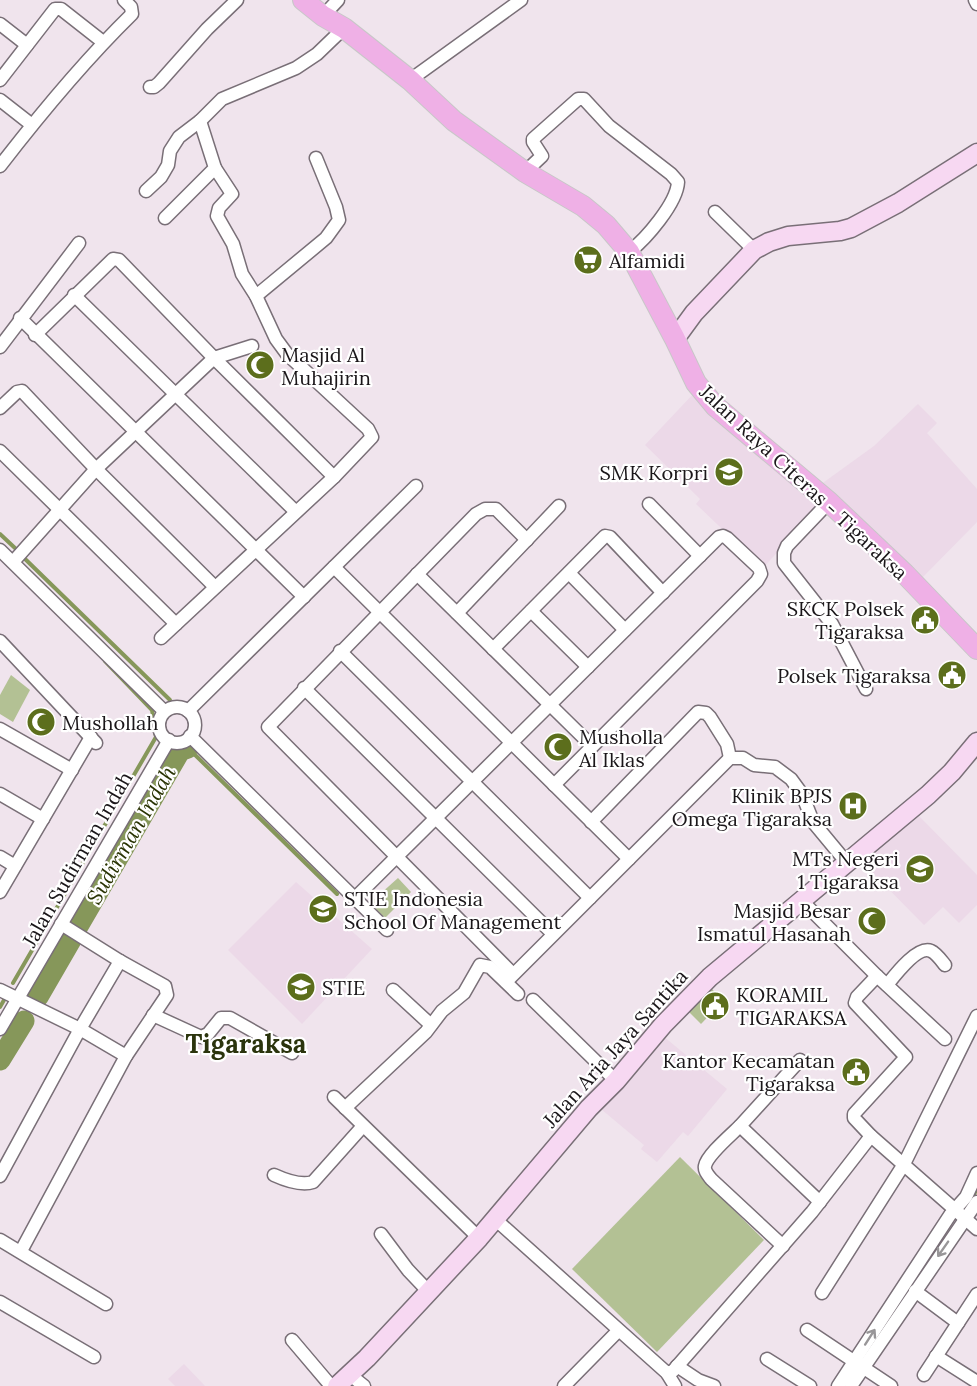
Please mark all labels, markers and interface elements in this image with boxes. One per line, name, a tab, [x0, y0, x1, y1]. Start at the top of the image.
supermarket icon: Alfamidi	[572, 244, 604, 276]
place label: Alfamidi	[608, 248, 685, 273]
place label: Masjid Al Muhajirin	[281, 342, 371, 390]
mosque icon: Masjid Al Muhajirin	[244, 349, 276, 381]
street label: Jalan Raya Citeras - Tigaraksa	[694, 378, 913, 585]
school or university icon: SMK Korpri	[713, 456, 745, 488]
place label: SMK Korpri	[599, 460, 708, 485]
place label: SKCK Polsek Tigaraksa	[787, 596, 904, 644]
public building icon: SKCK Polsek Tigaraksa	[909, 604, 941, 636]
public building icon: Polsek Tigaraksa	[936, 659, 968, 691]
place label: Polsek Tigaraksa	[777, 663, 931, 688]
mosque icon: Mushollah	[25, 706, 57, 738]
place label: Mushollah	[62, 710, 158, 735]
place label: Musholla Al Iklas	[578, 724, 663, 772]
mosque icon: Musholla Al Iklas	[542, 731, 574, 763]
water label: Sudirman Indah	[80, 761, 182, 909]
street label: Jalan Sudirman Indah	[16, 767, 137, 952]
place label: Klinik BPJS Omega Tigaraksa	[672, 783, 832, 831]
hospital icon: Klinik BPJS Omega Tigaraksa	[837, 790, 869, 822]
place label: MTs Negeri 1 Tigaraksa	[792, 846, 899, 894]
school or university icon: MTs Negeri 1 Tigaraksa	[904, 853, 936, 885]
place label: STIE Indonesia School Of Management	[344, 886, 562, 934]
school or university icon: STIE Indonesia School Of Management	[307, 893, 339, 925]
place label: Masjid Besar Ismatul Hasanah	[697, 898, 851, 946]
mosque icon: Masjid Besar Ismatul Hasanah	[856, 905, 888, 937]
street label: Jalan Aria Jaya Santika	[537, 964, 693, 1133]
school or university icon: STIE	[285, 971, 317, 1003]
place label: STIE	[322, 975, 365, 1000]
place label: KORAMIL TIGARAKSA	[736, 982, 847, 1030]
public building icon: KORAMIL TIGARAKSA	[699, 990, 731, 1022]
district label: Tigaraksa	[186, 1027, 307, 1060]
place label: Kantor Kecamatan Tigaraksa	[662, 1048, 835, 1096]
public building icon: Kantor Kecamatan Tigaraksa	[840, 1056, 872, 1088]
one-way arrow	[937, 1241, 949, 1257]
one-way arrow	[865, 1329, 877, 1346]

